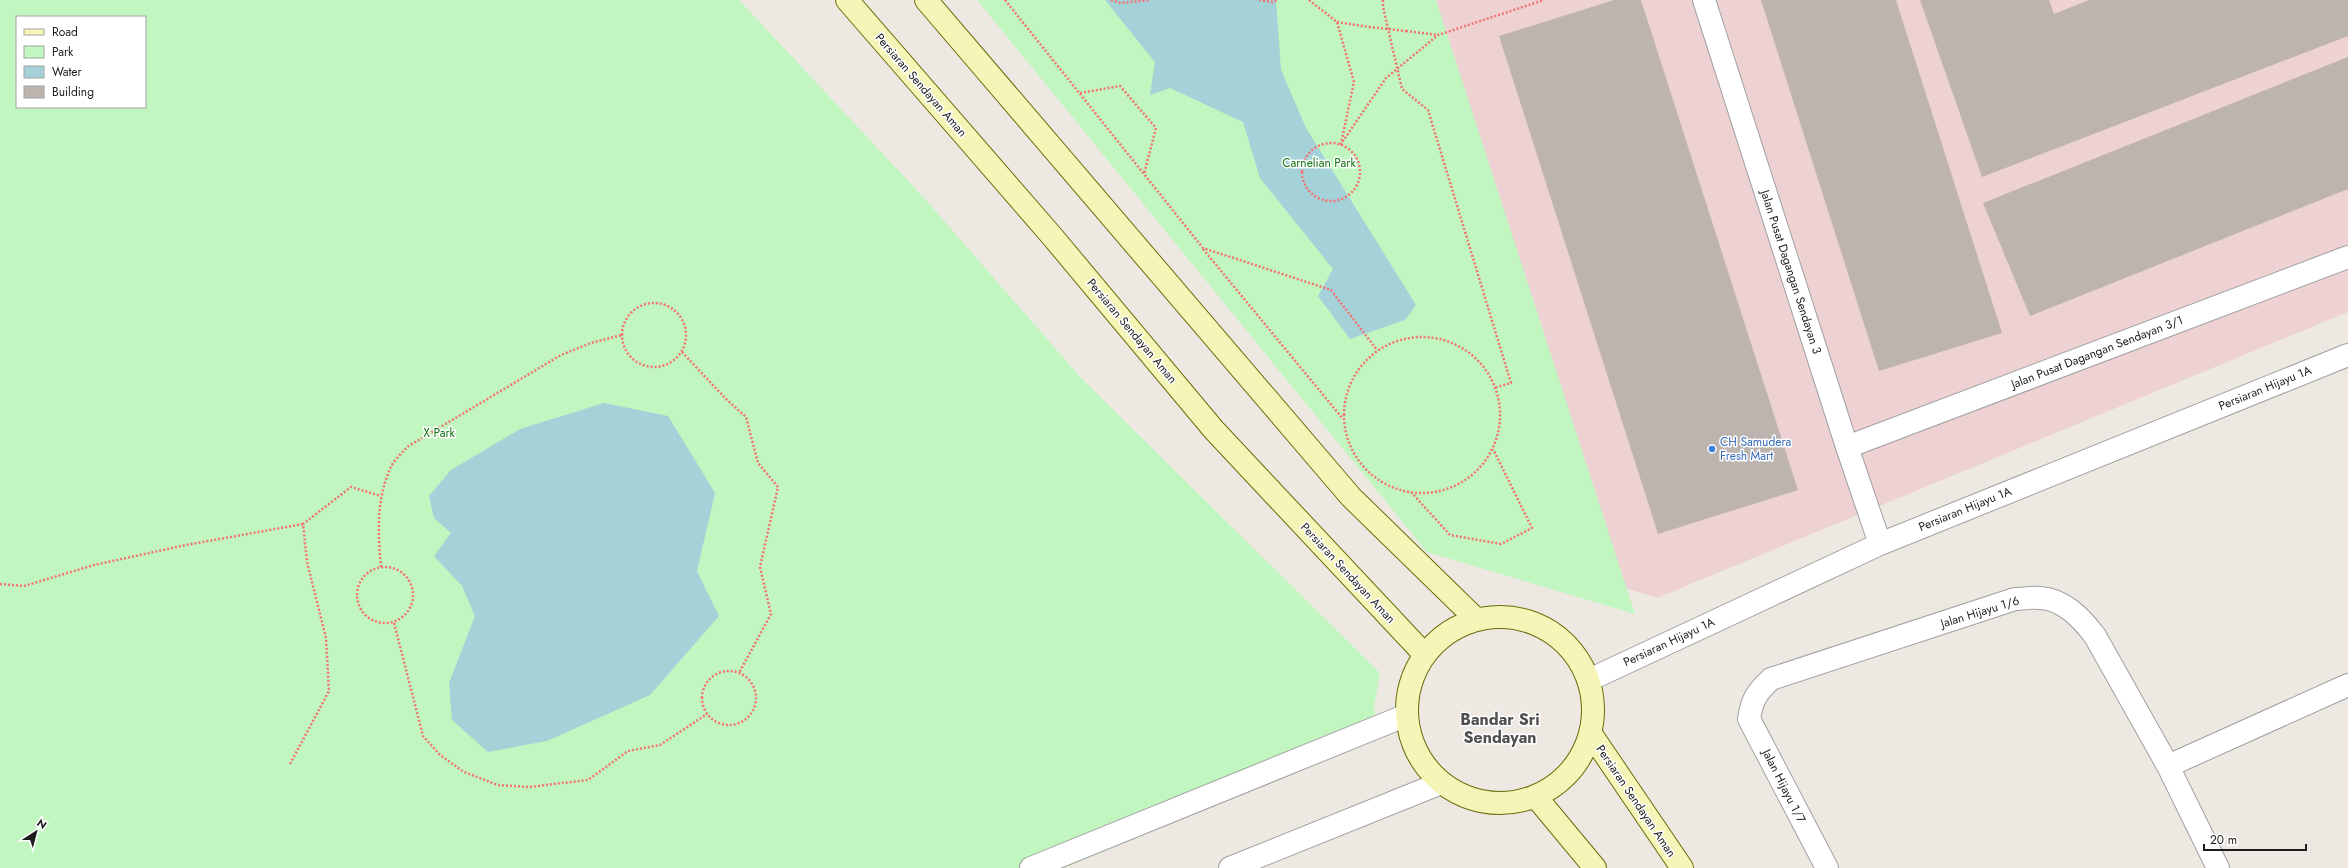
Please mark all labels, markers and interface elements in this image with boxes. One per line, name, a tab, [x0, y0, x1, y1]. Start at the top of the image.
legend	[16, 16, 146, 108]
text: Road	[52, 23, 78, 41]
street label: Persiaran Sendayan Aman	[871, 29, 971, 141]
text: Park	[52, 43, 74, 61]
text: Water	[52, 63, 83, 81]
text: Building	[52, 83, 94, 101]
park label: Carnelian Park	[1282, 154, 1356, 172]
street label: Jalan Pusat Dagangan Sendayan 3	[1755, 186, 1826, 357]
street label: Persiaran Sendayan Aman	[1083, 275, 1181, 387]
street label: Jalan Pusat Dagangan Sendayan 3/1	[2007, 311, 2186, 394]
street label: Persiaran Hijayu 1A	[2216, 361, 2314, 415]
park label: X Park	[423, 424, 456, 442]
place label: CH Samudera Fresh Mart	[1720, 433, 1792, 465]
marker: CH Samudera Fresh Mart	[1707, 444, 1717, 454]
street label: Persiaran Hijayu 1A	[1916, 482, 2014, 536]
street label: Persiaran Sendayan Aman	[1296, 519, 1400, 627]
street label: Jalan Hijayu 1/6	[1937, 592, 2022, 633]
street label: Persiaran Hijayu 1A	[1620, 613, 1718, 671]
district label: Bandar Sri Sendayan	[1460, 708, 1540, 749]
street label: Persiaran Sendayan Aman	[1592, 741, 1680, 861]
street label: Jalan Hijayu 1/7	[1757, 744, 1811, 827]
north arrow	[16, 812, 56, 852]
text: N	[34, 815, 50, 833]
scale bar	[2204, 826, 2306, 852]
text: 20 m	[2210, 831, 2237, 849]

